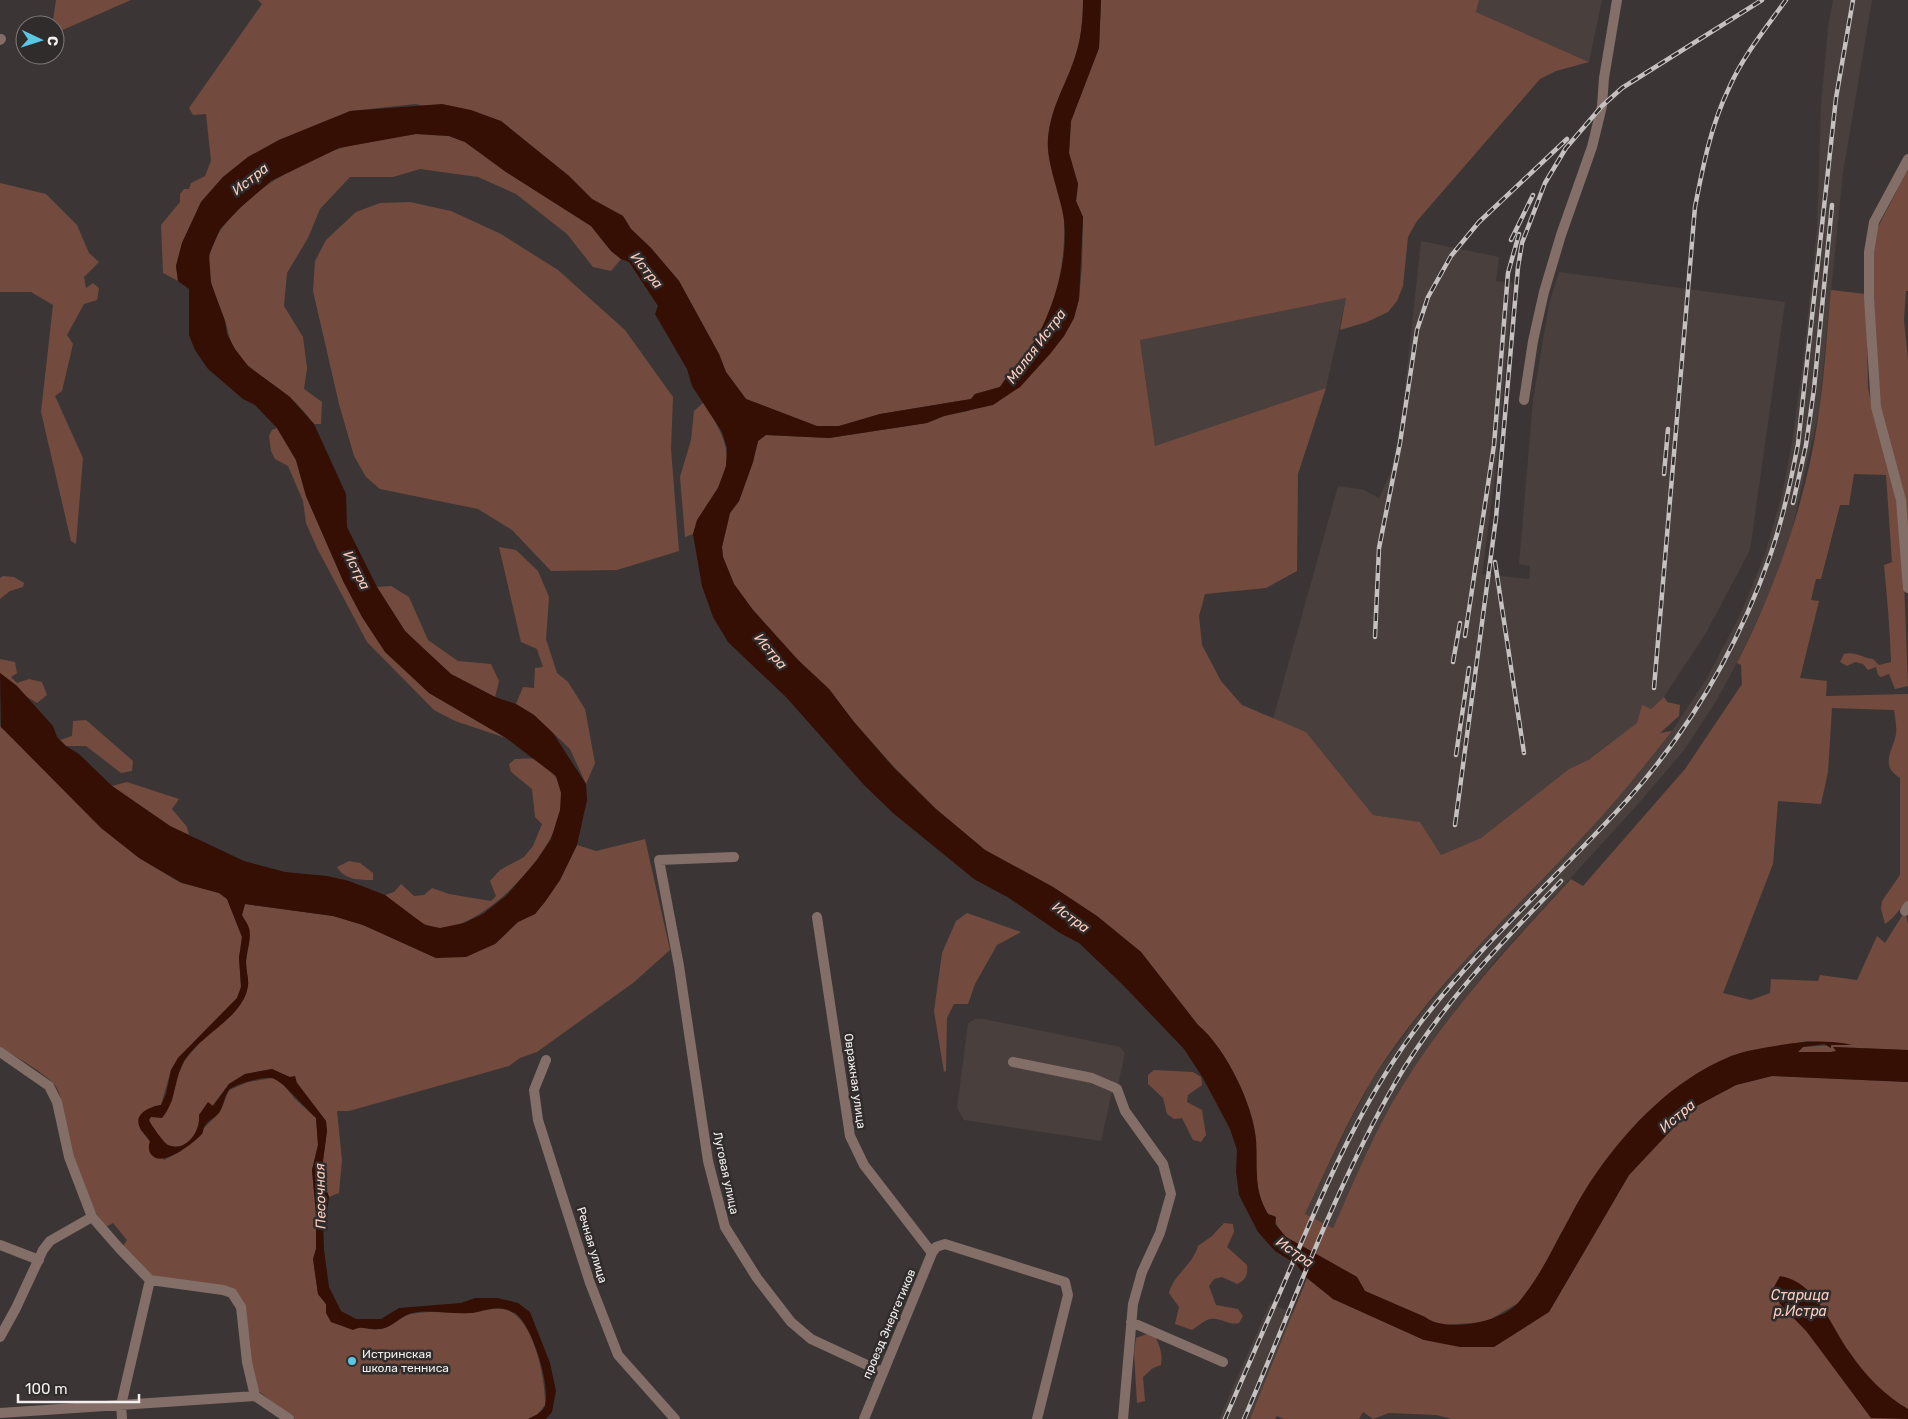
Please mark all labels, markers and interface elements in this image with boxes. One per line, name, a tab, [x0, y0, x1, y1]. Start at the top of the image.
north arrow	[15, 15, 65, 65]
text: С	[44, 35, 61, 47]
water label: Истра	[229, 160, 272, 199]
water label: Истра	[627, 249, 666, 292]
water label: Малая Истра	[1003, 306, 1070, 387]
water label: Истра	[339, 548, 374, 593]
water label: Истра	[751, 630, 791, 673]
water label: Истра	[1049, 898, 1093, 937]
street label: Овражная улица	[841, 1032, 869, 1130]
water label: Истра	[1656, 1096, 1699, 1136]
street label: Луговая улица	[710, 1130, 742, 1216]
water label: Песочная	[311, 1163, 330, 1229]
street label: Речная улица	[574, 1205, 610, 1285]
water label: Истра	[1273, 1233, 1317, 1271]
street label: проезд Энергетиков	[860, 1267, 919, 1381]
water label: Старица р.Истра	[1771, 1287, 1829, 1320]
place label: Истринская школа тенниса	[362, 1347, 449, 1375]
marker: Истринская школа тенниса	[346, 1355, 358, 1367]
scale bar	[18, 1372, 139, 1404]
text: 100 m	[25, 1380, 67, 1398]

